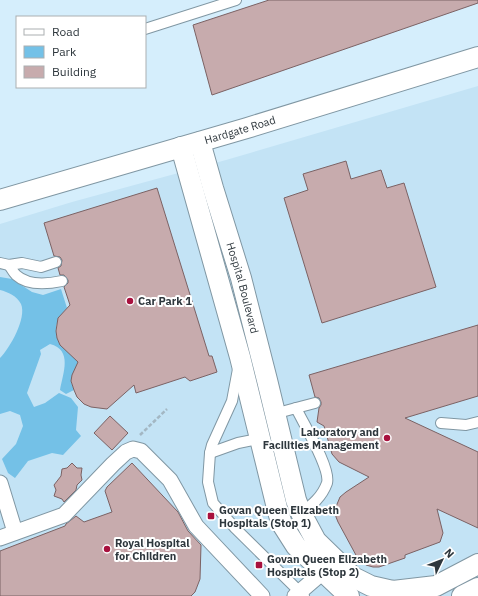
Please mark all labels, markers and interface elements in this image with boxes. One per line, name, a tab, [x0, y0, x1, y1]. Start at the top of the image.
legend	[16, 16, 146, 88]
text: Road	[52, 24, 80, 39]
text: Park	[52, 44, 77, 59]
text: Building	[52, 64, 97, 79]
street label: Hardgate Road	[203, 113, 277, 147]
street label: Hospital Boulevard	[223, 241, 262, 335]
place label: Car Park 1	[138, 294, 192, 308]
marker: Car Park 1	[125, 296, 135, 306]
place label: Laboratory and Facilities Management	[263, 425, 379, 452]
marker: Laboratory and Facilities Management	[382, 433, 392, 443]
place label: Govan Queen Elizabeth Hospitals (Stop 1)	[219, 503, 339, 530]
marker: Govan Queen Elizabeth Hospitals (Stop 1)	[206, 511, 216, 521]
place label: Royal Hospital for Children	[115, 536, 190, 563]
north arrow	[422, 540, 462, 580]
marker: Royal Hospital for Children	[102, 544, 112, 554]
text: N	[441, 545, 457, 561]
place label: Govan Queen Elizabeth Hospitals (Stop 2)	[267, 552, 387, 579]
marker: Govan Queen Elizabeth Hospitals (Stop 2)	[254, 560, 264, 570]

